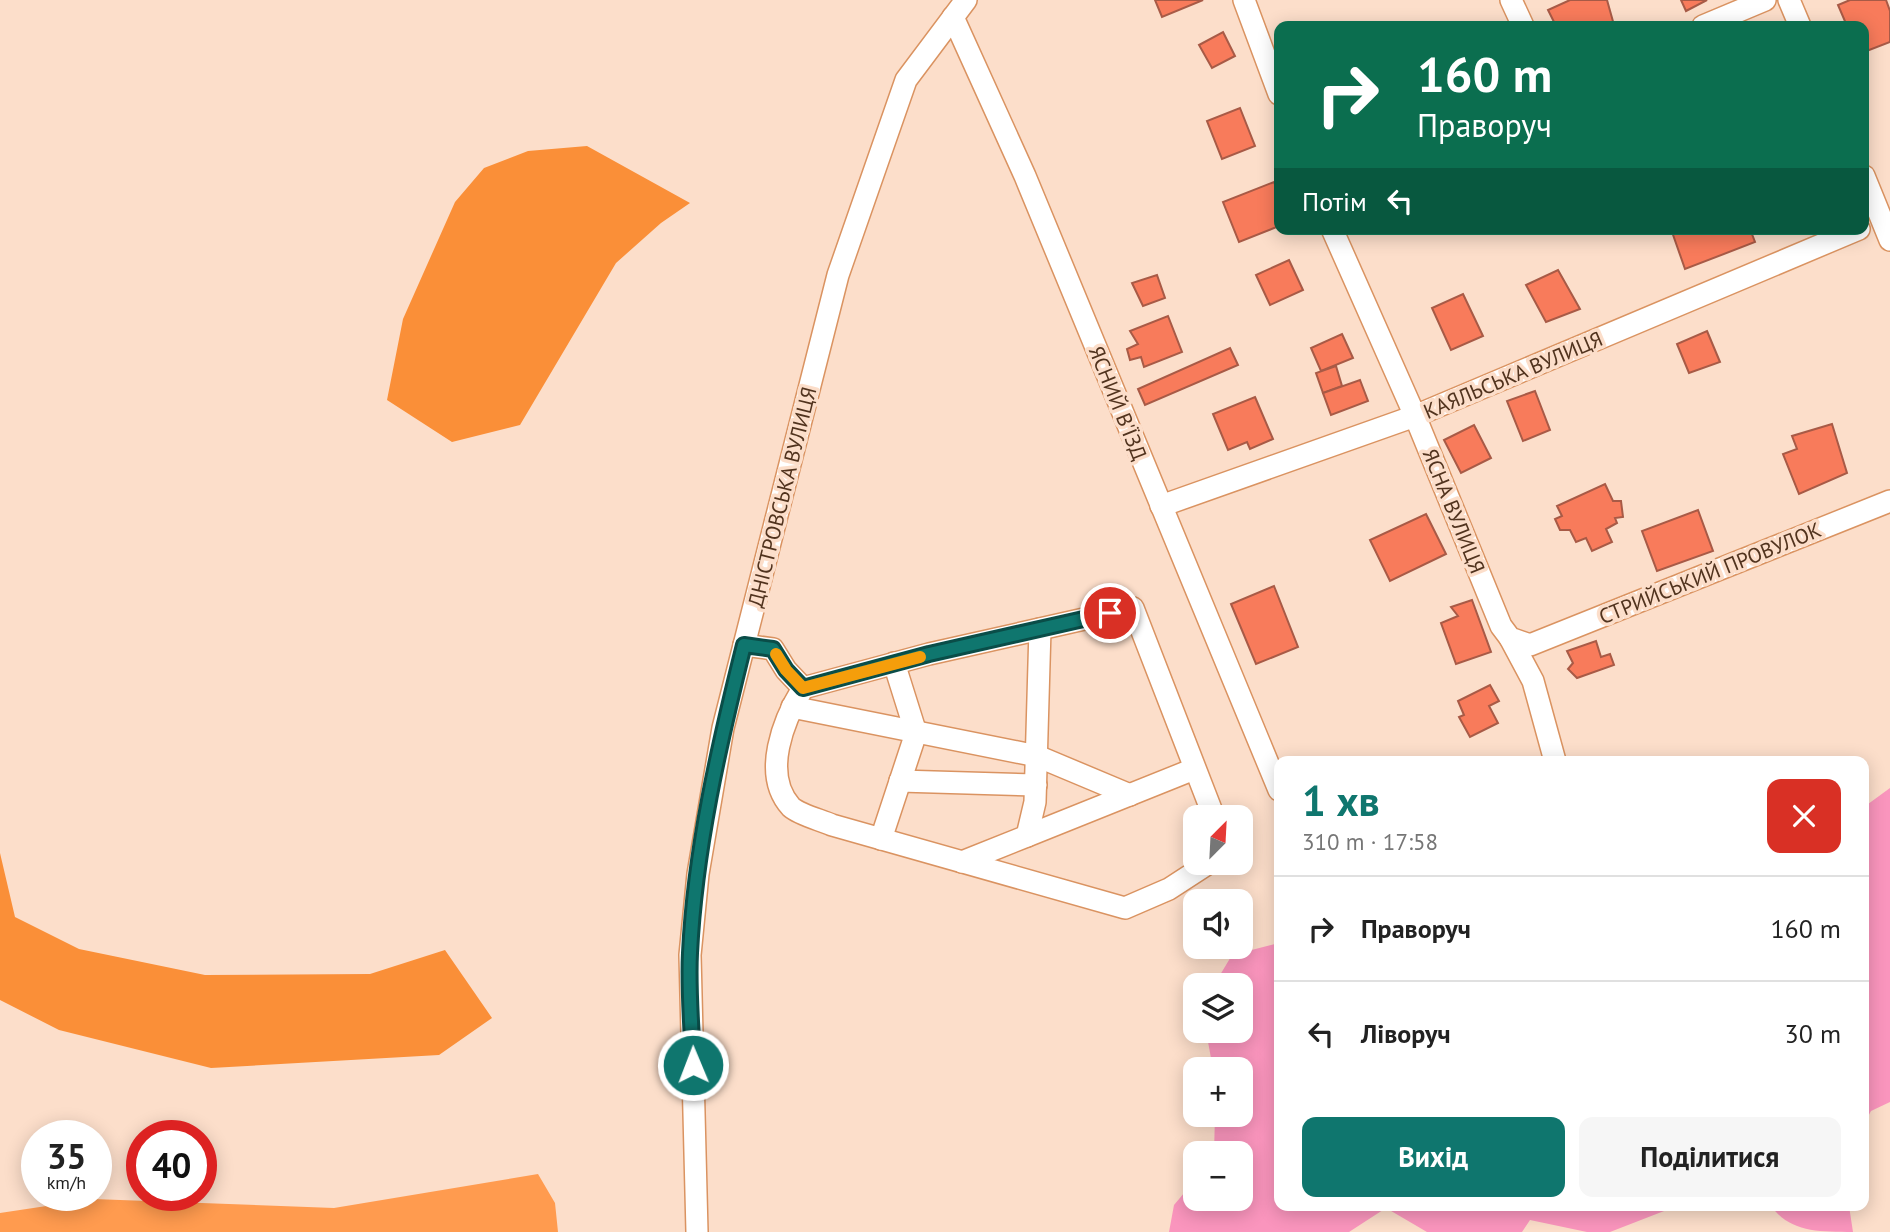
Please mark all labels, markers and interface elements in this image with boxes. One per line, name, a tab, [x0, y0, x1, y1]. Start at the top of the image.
text: 160 m	[1417, 42, 1552, 106]
icon: right	[1302, 49, 1393, 140]
text: Праворуч	[1417, 104, 1552, 146]
icon: left	[1381, 182, 1419, 220]
text: Потім	[1302, 185, 1367, 218]
street label: КАЯЛЬСЬКА ВУЛИЦЯ	[1419, 325, 1607, 425]
street label: ЯСНИЙ В'ЇЗД	[1083, 342, 1153, 464]
street label: ДНІСТРОВСЬКА ВУЛИЦЯ	[742, 384, 822, 610]
street label: ЯСНА ВУЛИЦЯ	[1417, 445, 1491, 577]
street label: СТРИЙСЬКИЙ ПРОВУЛОК	[1595, 516, 1825, 630]
pin	[1080, 583, 1140, 643]
icon: arrive	[1091, 594, 1129, 632]
text: 1 хв	[1302, 773, 1380, 828]
button: close	[1767, 779, 1841, 853]
north arrow	[1183, 805, 1253, 875]
map controls	[1183, 805, 1253, 1211]
text: 310 m · 17:58	[1302, 827, 1438, 856]
button: sound	[1183, 889, 1253, 959]
icon: right	[1302, 910, 1340, 948]
text: Праворуч	[1361, 912, 1471, 945]
text: 160 m	[1770, 912, 1841, 945]
button: layers	[1183, 973, 1253, 1043]
icon: left	[1302, 1015, 1340, 1053]
text: Ліворуч	[1361, 1017, 1451, 1050]
text: 30 m	[1785, 1017, 1841, 1050]
position arrow	[656, 1028, 730, 1102]
button: +	[1183, 1057, 1253, 1127]
button: Вихід	[1302, 1117, 1565, 1197]
button: Поділитися	[1579, 1117, 1841, 1197]
speed limit sign: 40	[126, 1120, 217, 1211]
text: 35	[47, 1133, 86, 1179]
button: −	[1183, 1141, 1253, 1211]
text: km/h	[47, 1171, 86, 1194]

